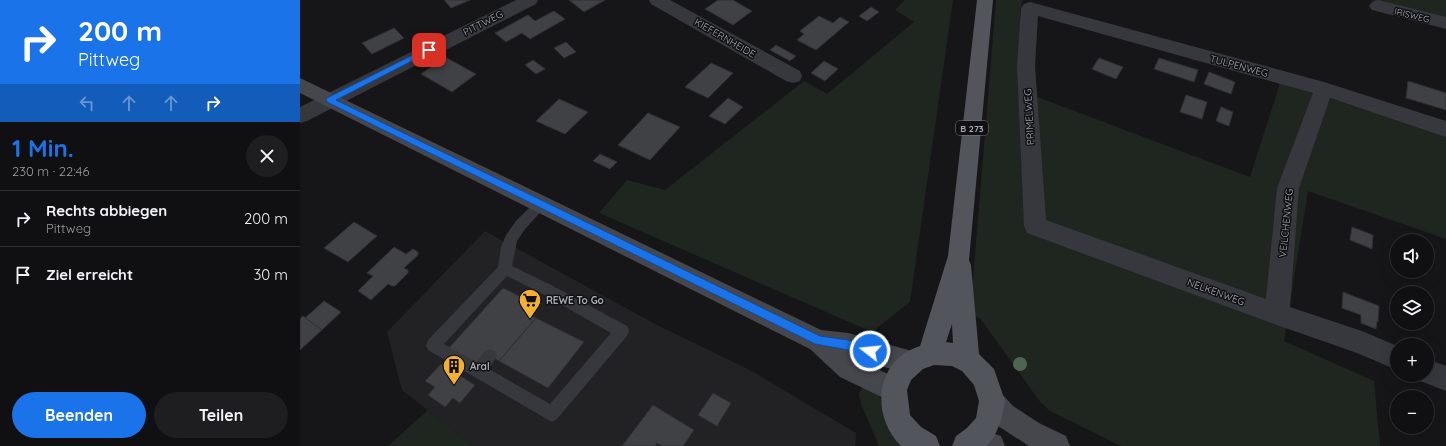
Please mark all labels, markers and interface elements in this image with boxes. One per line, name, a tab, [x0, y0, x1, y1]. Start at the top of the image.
street label: IRISWEG	[1393, 5, 1431, 25]
street label: PITTWEG	[461, 7, 505, 39]
text: 200 m	[78, 13, 162, 48]
street label: KIEFERNHEIDE	[692, 15, 758, 61]
icon: right	[12, 16, 64, 68]
pin	[412, 33, 446, 67]
icon: arrive	[418, 39, 440, 61]
text: Pittweg	[78, 48, 140, 71]
street label: TULPENWEG	[1208, 52, 1270, 80]
street label: PRIMELWEG	[1021, 88, 1037, 146]
icon: left	[76, 92, 98, 114]
icon: ahead	[118, 92, 140, 114]
icon: ahead	[160, 92, 182, 114]
icon: right	[202, 92, 224, 114]
road number: B 273	[956, 121, 988, 135]
text: 1 Min.	[12, 133, 74, 163]
button: close	[246, 135, 288, 177]
text: 230 m · 22:46	[12, 163, 89, 179]
street label: VEILCHENWEG	[1276, 188, 1296, 258]
text: Rechts abbiegen	[46, 201, 167, 220]
icon: right	[12, 208, 34, 230]
text: 200 m	[244, 209, 288, 228]
text: Pittweg	[46, 220, 91, 236]
map controls	[1390, 234, 1434, 434]
button: sound	[1390, 234, 1434, 278]
icon: arrive	[12, 264, 34, 286]
text: Ziel erreicht	[46, 265, 133, 284]
text: 30 m	[253, 265, 288, 284]
street label: NELKENWEG	[1185, 276, 1247, 308]
button: layers	[1390, 286, 1434, 330]
supermarket icon: REWE To Go	[517, 287, 543, 320]
place label: REWE To Go	[546, 294, 604, 307]
position arrow	[849, 330, 891, 372]
button: +	[1390, 338, 1434, 382]
building icon: Aral	[441, 353, 467, 386]
place label: Aral	[470, 360, 490, 373]
button: −	[1390, 390, 1434, 434]
button: Beenden	[12, 392, 146, 438]
button: Teilen	[154, 392, 288, 438]

